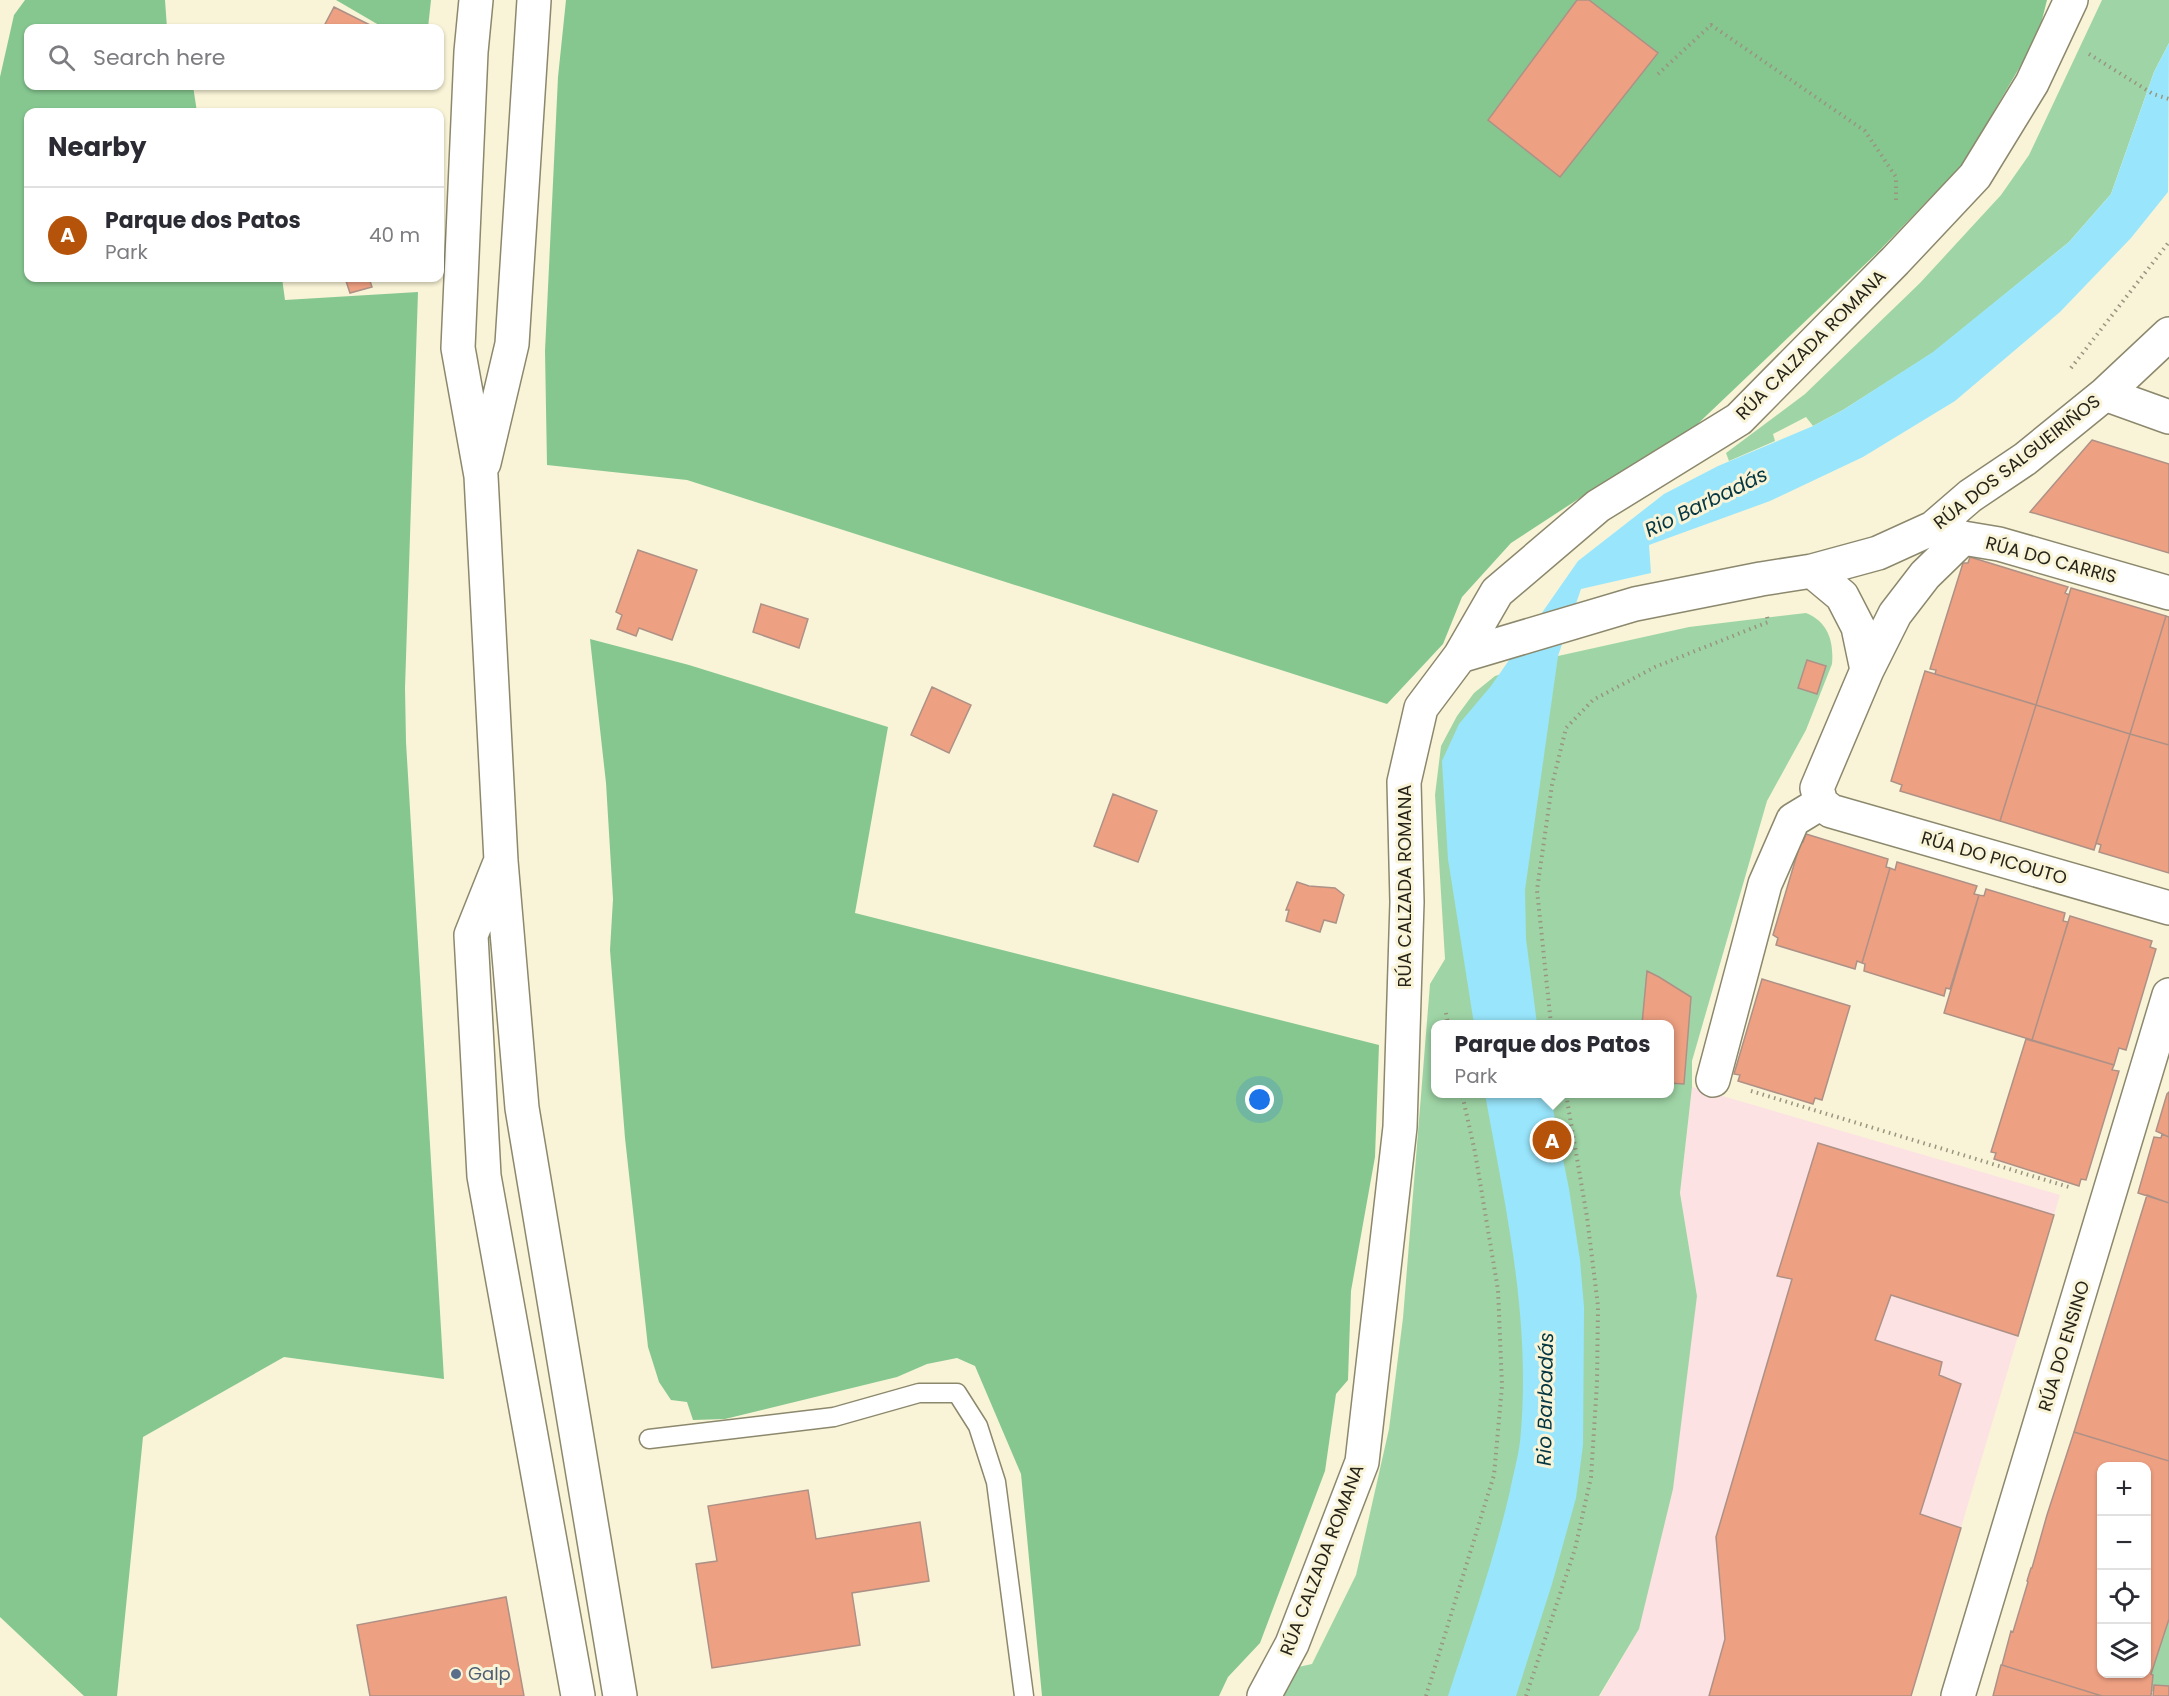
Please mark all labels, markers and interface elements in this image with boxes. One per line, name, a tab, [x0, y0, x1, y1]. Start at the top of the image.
search box	[24, 24, 444, 90]
icon: search	[45, 41, 78, 74]
text: Search here	[93, 42, 226, 73]
text: Nearby	[48, 129, 146, 165]
text: Parque dos Patos	[105, 205, 301, 236]
text: A	[60, 221, 75, 249]
text: 40 m	[369, 221, 420, 249]
text: Park	[105, 238, 148, 266]
street label: RÚA CALZADA ROMANA	[1730, 264, 1891, 425]
street label: RÚA DOS SALGUEIRIÑOS	[1928, 389, 2105, 535]
water label: Rio Barbadás	[1640, 460, 1772, 544]
street label: RÚA DO CARRIS	[1983, 530, 2119, 589]
street label: RÚA CALZADA ROMANA	[1392, 785, 1417, 987]
street label: RÚA DO PICOUTO	[1918, 825, 2070, 890]
popup	[1431, 1020, 1674, 1098]
text: Parque dos Patos	[1455, 1029, 1650, 1060]
text: Park	[1455, 1062, 1497, 1090]
your location	[1245, 1085, 1274, 1114]
pin: A	[1532, 1118, 1572, 1162]
street label: RÚA DO ENSINO	[2032, 1277, 2095, 1414]
water label: Rio Barbadás	[1530, 1332, 1560, 1466]
street label: RÚA CALZADA ROMANA	[1274, 1461, 1370, 1659]
map controls	[2097, 1462, 2151, 1678]
button: +	[2097, 1462, 2151, 1516]
button: −	[2097, 1516, 2151, 1570]
button: locate	[2097, 1570, 2151, 1624]
button: layers	[2097, 1624, 2151, 1678]
place label: Galp	[468, 1661, 511, 1686]
marker: Galp	[449, 1667, 463, 1681]

